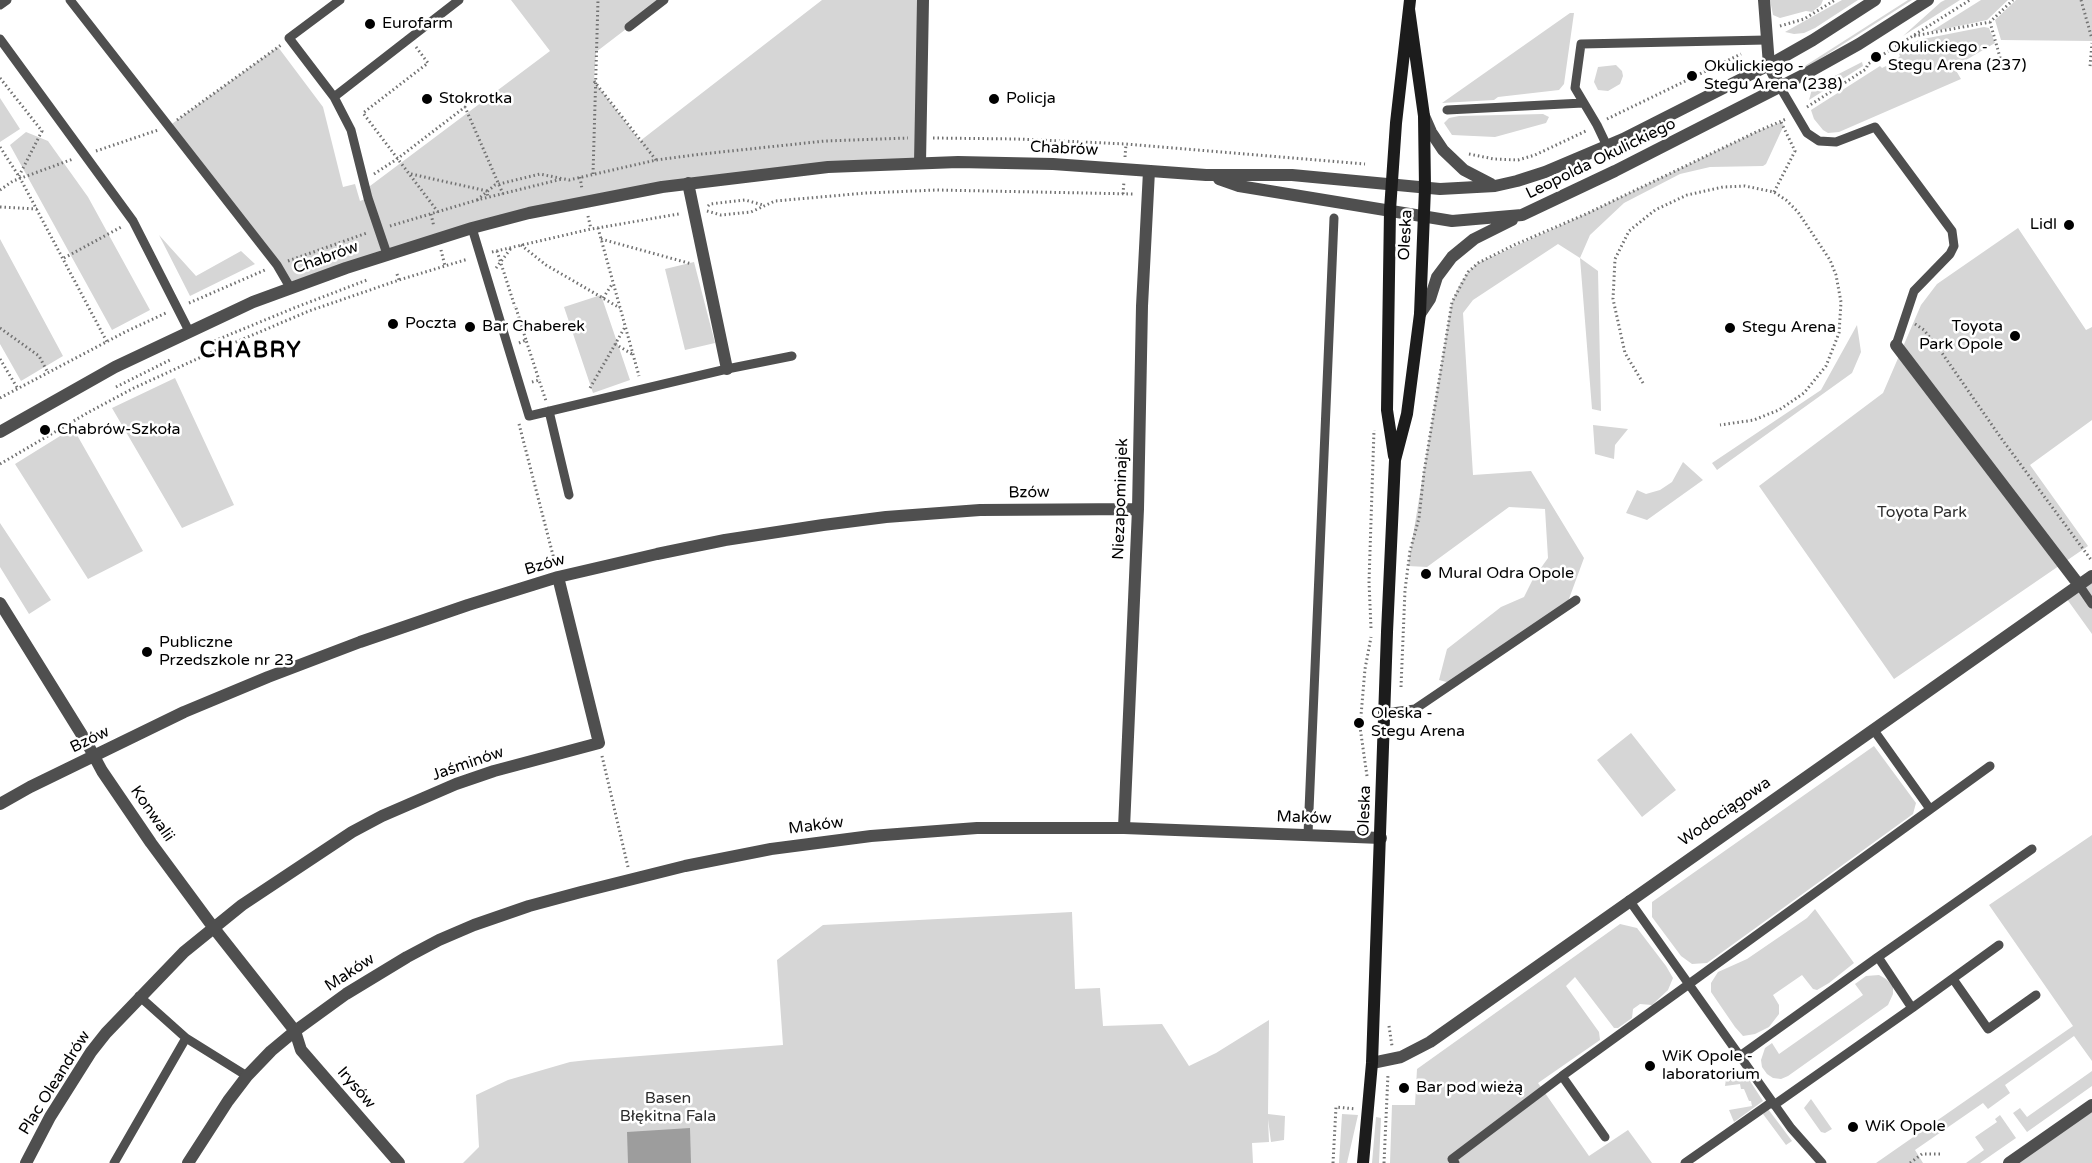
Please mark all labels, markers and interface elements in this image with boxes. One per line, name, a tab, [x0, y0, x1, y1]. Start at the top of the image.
place label: Eurofarm	[382, 14, 453, 34]
marker: Eurofarm	[363, 17, 377, 31]
place label: Okulickiego - Stegu Arena (237)	[1888, 38, 2026, 76]
marker: Okulickiego - Stegu Arena (237)	[1869, 50, 1883, 64]
place label: Okulickiego - Stegu Arena (238)	[1704, 57, 1842, 95]
marker: Okulickiego - Stegu Arena (238)	[1685, 69, 1699, 83]
place label: Stokrotka	[439, 89, 512, 109]
place label: Policja	[1006, 89, 1056, 109]
marker: Stokrotka	[420, 92, 434, 106]
marker: Policja	[987, 92, 1001, 106]
street label: Leopolda Okulickiego	[1523, 114, 1679, 204]
street label: Chabrów	[1029, 138, 1099, 160]
street label: Oleska	[1395, 209, 1417, 261]
place label: Lidl	[2030, 215, 2057, 235]
marker: Lidl	[2062, 218, 2076, 232]
street label: Chabrów	[291, 237, 361, 279]
place label: Poczta	[405, 314, 457, 334]
marker: Poczta	[386, 317, 400, 331]
place label: Bar Chaberek	[482, 317, 585, 337]
place label: Toyota Park Opole	[1919, 317, 2003, 355]
place label: Stegu Arena	[1742, 318, 1836, 338]
marker: Bar Chaberek	[463, 320, 477, 334]
marker: Stegu Arena	[1723, 321, 1737, 335]
marker: Toyota Park Opole	[2008, 329, 2022, 343]
district label: CHABRY	[200, 338, 302, 364]
place label: Chabrów-Szkoła	[57, 420, 180, 440]
marker: Chabrów-Szkoła	[38, 423, 52, 437]
street label: Niezapominajek	[1109, 438, 1133, 560]
street label: Bzów	[1008, 483, 1050, 503]
park label: Toyota Park	[1877, 503, 1967, 523]
street label: Bzów	[522, 550, 568, 580]
place label: Mural Odra Opole	[1438, 564, 1574, 584]
marker: Mural Odra Opole	[1419, 567, 1433, 581]
place label: Publiczne Przedszkole nr 23	[159, 633, 294, 671]
marker: Publiczne Przedszkole nr 23	[140, 645, 154, 659]
place label: Oleska - Stegu Arena	[1371, 704, 1465, 742]
marker: Oleska - Stegu Arena	[1352, 716, 1366, 730]
street label: Bzów	[67, 722, 113, 758]
street label: Jaśminów	[429, 743, 507, 785]
street label: Wodociągowa	[1675, 773, 1775, 851]
street label: Konwalii	[126, 782, 178, 846]
street label: Oleska	[1355, 785, 1375, 837]
street label: Maków	[1276, 807, 1332, 829]
street label: Maków	[787, 813, 845, 839]
street label: Maków	[322, 950, 378, 996]
street label: Plac Oleandrów	[15, 1027, 95, 1139]
place label: WiK Opole - laboratorium	[1662, 1047, 1760, 1085]
marker: WiK Opole - laboratorium	[1643, 1059, 1657, 1073]
street label: Irysów	[333, 1063, 379, 1113]
place label: Bar pod wieżą	[1416, 1078, 1523, 1098]
marker: Bar pod wieżą	[1397, 1081, 1411, 1095]
park label: Basen Błękitna Fala	[620, 1089, 716, 1127]
place label: WiK Opole	[1865, 1117, 1945, 1137]
marker: WiK Opole	[1846, 1120, 1860, 1134]

